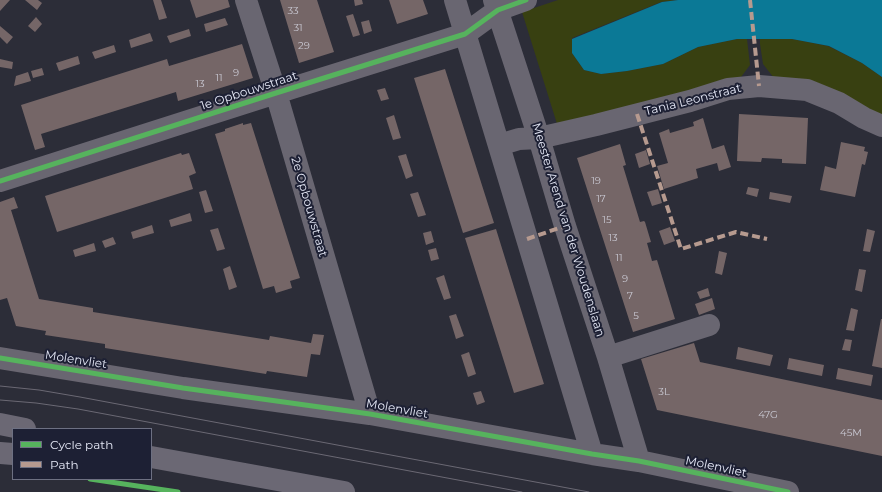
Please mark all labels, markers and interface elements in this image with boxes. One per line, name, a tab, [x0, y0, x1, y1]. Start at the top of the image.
house number: 33	[287, 5, 299, 17]
house number: 31	[293, 22, 303, 34]
house number: 29	[298, 40, 310, 52]
house number: 9	[233, 67, 239, 79]
street label: 1e Opbouwstraat	[199, 69, 299, 113]
house number: 11	[215, 72, 223, 84]
house number: 13	[195, 78, 205, 90]
street label: Tania Leonstraat	[643, 81, 743, 119]
street label: Meester Arend van der Woudenslaan	[529, 121, 607, 339]
street label: 2e Opbouwstraat	[288, 155, 330, 259]
house number: 19	[591, 175, 601, 187]
house number: 17	[596, 193, 606, 205]
house number: 15	[602, 214, 612, 226]
house number: 13	[608, 232, 618, 244]
house number: 11	[615, 252, 623, 264]
house number: 9	[622, 273, 628, 285]
house number: 7	[627, 290, 633, 302]
house number: 5	[633, 310, 639, 322]
street label: Molenvliet	[44, 348, 108, 372]
house number: 3L	[658, 386, 670, 398]
street label: Molenvliet	[365, 396, 429, 422]
house number: 47G	[758, 409, 778, 421]
house number: 45M	[840, 427, 862, 439]
legend	[12, 428, 152, 480]
text: Cycle path	[50, 437, 113, 452]
street label: Molenvliet	[684, 453, 748, 481]
text: Path	[50, 457, 79, 472]

